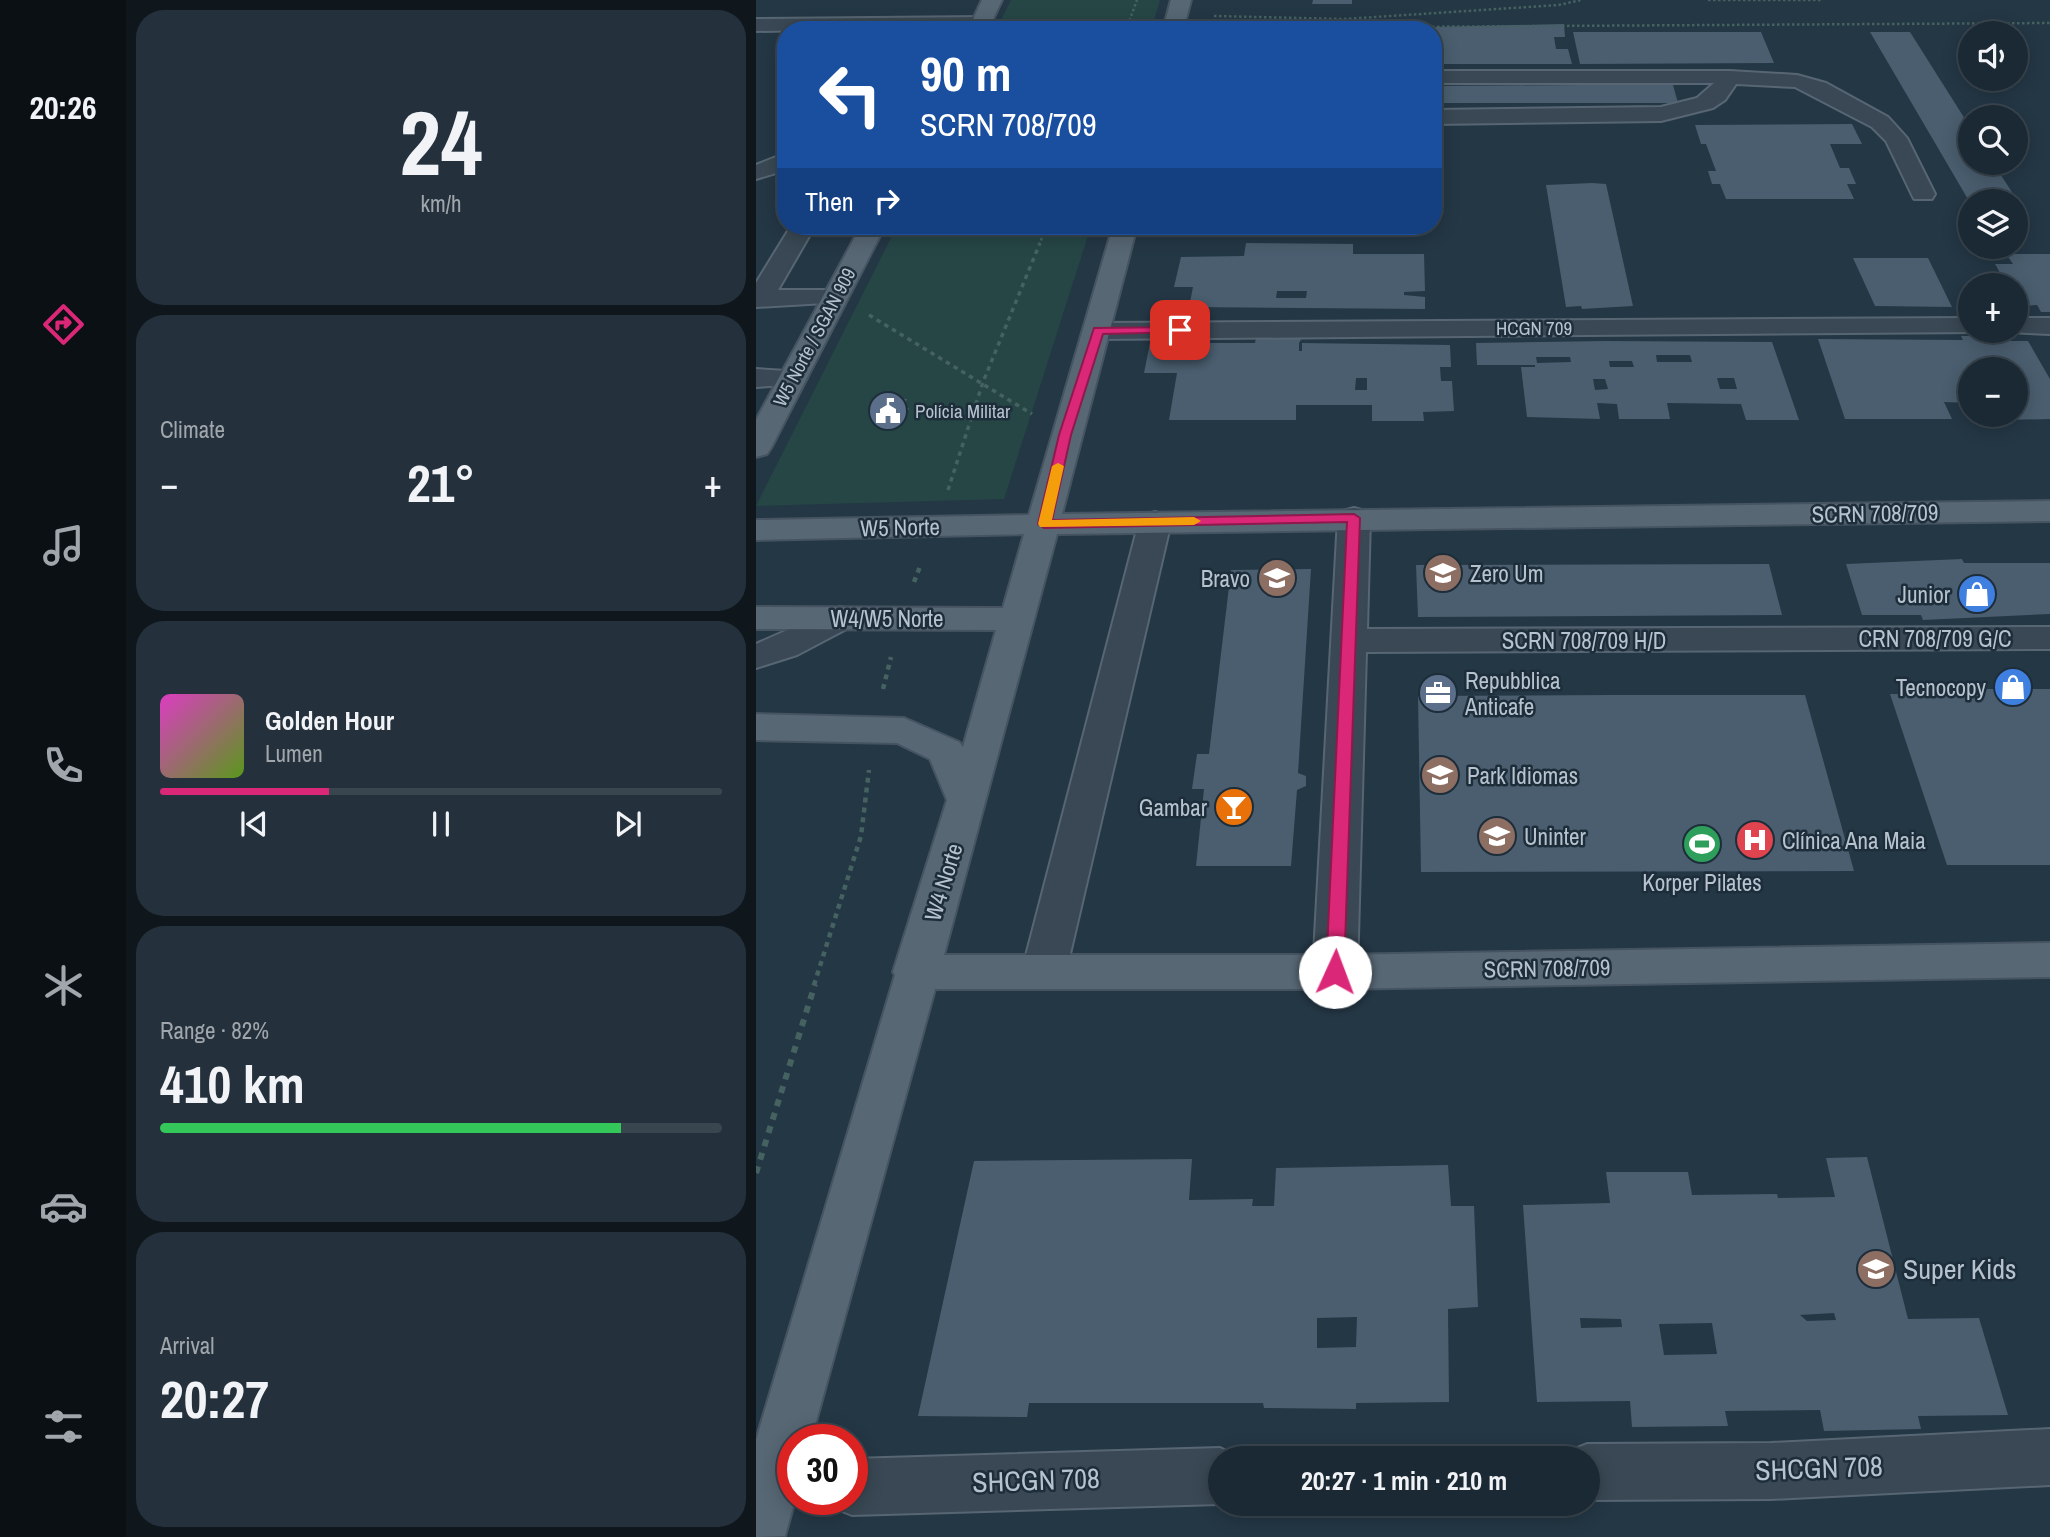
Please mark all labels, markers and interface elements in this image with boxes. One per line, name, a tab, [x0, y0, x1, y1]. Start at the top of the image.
map controls	[1958, 21, 2028, 427]
button: sound	[1958, 21, 2028, 91]
text: 90 m	[920, 40, 1012, 106]
icon: left	[805, 49, 896, 140]
text: 24	[400, 81, 483, 203]
text: 20:26	[29, 86, 97, 129]
text: SCRN 708/709	[920, 103, 1096, 146]
button: search	[1958, 105, 2028, 175]
icon: right	[868, 182, 906, 220]
text: Then	[805, 184, 854, 219]
text: km/h	[421, 188, 461, 219]
button: layers	[1958, 189, 2028, 259]
street label: W5 Norte / SGAN 909	[767, 263, 861, 411]
button: +	[1958, 273, 2028, 343]
icon: directions	[39, 300, 88, 349]
pin	[1150, 300, 1210, 360]
icon: arrive	[1161, 311, 1199, 349]
street label: HCGN 709	[1496, 315, 1572, 341]
button: −	[1958, 357, 2028, 427]
public building icon: Polícia Militar	[867, 390, 909, 432]
place label: Polícia Militar	[915, 398, 1011, 424]
text: Climate	[160, 414, 225, 445]
text: 21°	[407, 448, 475, 518]
text: −	[160, 458, 178, 509]
text: +	[704, 458, 722, 509]
street label: SCRN 708/709	[1811, 496, 1939, 530]
street label: W5 Norte	[860, 511, 940, 543]
icon: music	[39, 521, 88, 570]
school or university icon: Zero Um	[1422, 552, 1464, 594]
school or university icon: Bravo	[1256, 557, 1298, 599]
place label: Zero Um	[1470, 558, 1543, 589]
place label: Bravo	[1201, 563, 1250, 594]
shop icon: Junior	[1956, 573, 1998, 615]
place label: Junior	[1898, 579, 1951, 610]
street label: W4/W5 Norte	[830, 603, 944, 634]
street label: CRN 708/709 G/C	[1858, 623, 2012, 654]
street label: SCRN 708/709 H/D	[1502, 625, 1666, 656]
place label: Repubblica Anticafe	[1464, 665, 1561, 722]
shop icon: Tecnocopy	[1992, 666, 2034, 708]
office icon: Repubblica Anticafe	[1417, 672, 1459, 714]
place label: Tecnocopy	[1896, 672, 1987, 703]
text: Golden Hour	[265, 703, 394, 738]
text: Lumen	[265, 738, 323, 769]
icon: phone	[39, 741, 88, 790]
school or university icon: Park Idiomas	[1419, 754, 1461, 796]
place label: Park Idiomas	[1467, 760, 1578, 791]
bar icon: Gambar	[1213, 786, 1255, 828]
place label: Gambar	[1139, 792, 1208, 823]
icon: previous	[235, 805, 273, 843]
icon: pause	[422, 805, 460, 843]
icon: next	[609, 805, 647, 843]
school or university icon: Uninter	[1476, 815, 1518, 857]
hospital icon: Clínica Ana Maia	[1734, 819, 1776, 861]
place label: Uninter	[1524, 821, 1587, 852]
sports icon: Korper Pilates	[1681, 823, 1723, 865]
place label: Clínica Ana Maia	[1782, 825, 1926, 856]
street label: W4 Norte	[917, 839, 969, 925]
place label: Korper Pilates	[1642, 867, 1762, 898]
position arrow	[1298, 935, 1372, 1009]
street label: SCRN 708/709	[1483, 951, 1611, 985]
icon: climate	[39, 961, 88, 1010]
text: Range · 82%	[160, 1015, 269, 1046]
text: 410 km	[160, 1049, 305, 1119]
icon: car	[39, 1182, 88, 1231]
school or university icon: Super Kids	[1855, 1248, 1897, 1290]
place label: Super Kids	[1903, 1250, 2017, 1288]
text: Arrival	[160, 1330, 215, 1361]
text: 20:27	[160, 1364, 269, 1434]
icon: filters	[39, 1402, 88, 1451]
speed limit sign: 30	[777, 1424, 868, 1515]
street label: SHCGN 708	[1755, 1447, 1883, 1489]
street label: SHCGN 708	[972, 1459, 1100, 1501]
text: 20:27 · 1 min · 210 m	[1301, 1463, 1507, 1498]

